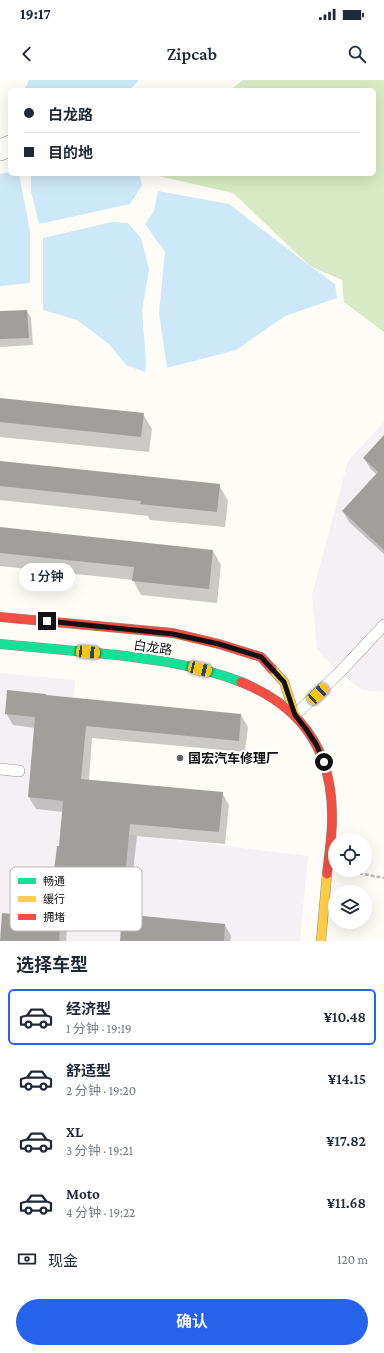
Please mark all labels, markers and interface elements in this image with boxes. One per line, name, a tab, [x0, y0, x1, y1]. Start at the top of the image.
text: 19:17	[20, 6, 51, 22]
icon: back	[16, 43, 38, 65]
icon: search	[346, 43, 368, 65]
text: Zipcab	[167, 44, 217, 64]
text: 白龙路	[48, 107, 93, 123]
text: 目的地	[48, 145, 93, 161]
callout: 1 分钟	[19, 563, 75, 591]
text: 1 分钟	[30, 569, 64, 584]
route end	[38, 612, 56, 630]
street label: 白龙路	[133, 637, 173, 658]
car	[76, 645, 100, 659]
car	[187, 660, 213, 678]
car	[305, 681, 331, 707]
place label: 国宏汽车修理厂	[188, 751, 279, 766]
marker: 国宏汽车修理厂	[175, 753, 185, 763]
route start	[315, 753, 333, 771]
map controls	[328, 833, 372, 929]
button: locate	[328, 833, 372, 877]
legend	[10, 867, 142, 931]
text: 畅通	[43, 875, 65, 887]
button: layers	[328, 885, 372, 929]
text: 缓行	[43, 893, 65, 905]
text: 拥堵	[43, 911, 65, 923]
text: 选择车型	[16, 955, 88, 975]
icon: car	[18, 999, 54, 1035]
text: 经济型	[66, 1001, 111, 1017]
text: ¥10.48	[324, 1009, 366, 1025]
text: 1 分钟 · 19:19	[66, 1021, 132, 1036]
icon: car	[18, 1061, 54, 1097]
text: 舒适型	[66, 1063, 111, 1079]
text: ¥14.15	[328, 1071, 366, 1087]
text: 2 分钟 · 19:20	[66, 1083, 136, 1098]
icon: car	[18, 1123, 54, 1159]
text: XL	[66, 1124, 83, 1140]
text: ¥17.82	[326, 1133, 366, 1149]
text: 3 分钟 · 19:21	[66, 1143, 133, 1158]
icon: car	[18, 1185, 54, 1221]
text: Moto	[66, 1186, 100, 1202]
text: ¥11.68	[327, 1195, 366, 1211]
text: 4 分钟 · 19:22	[66, 1205, 135, 1220]
icon: cash	[16, 1248, 38, 1270]
text: 120 m	[337, 1252, 368, 1267]
text: 现金	[48, 1253, 78, 1269]
button: 确认	[16, 1299, 368, 1345]

